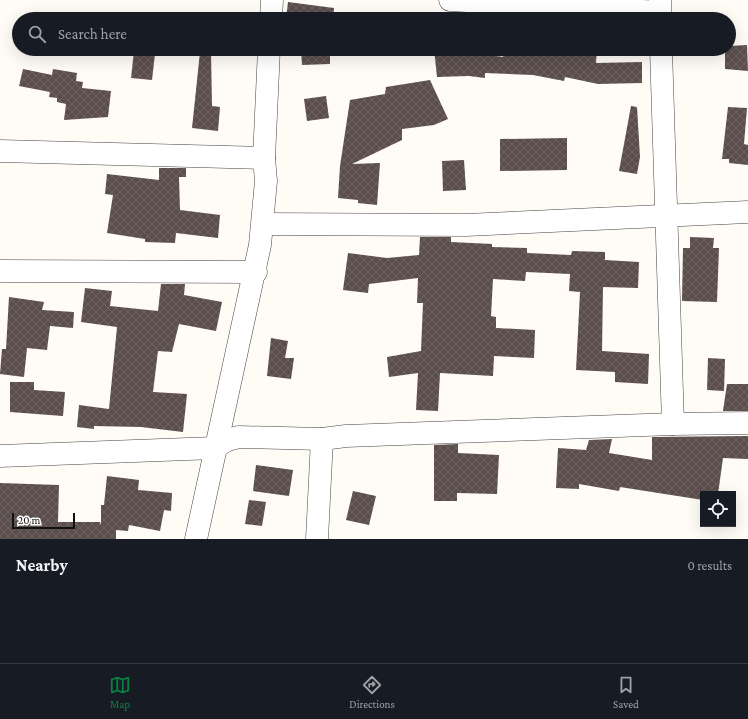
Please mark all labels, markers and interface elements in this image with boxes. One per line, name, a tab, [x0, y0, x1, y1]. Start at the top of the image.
search box	[12, 12, 736, 56]
icon: search	[26, 23, 48, 45]
text: Search here	[58, 26, 127, 42]
map controls	[700, 491, 736, 527]
button: locate	[700, 491, 736, 527]
scale bar	[12, 511, 75, 530]
text: 20 m	[18, 514, 40, 526]
text: Nearby	[16, 556, 68, 575]
text: 0 results	[687, 558, 732, 573]
tab: Map	[109, 674, 131, 710]
tab: Directions	[349, 674, 395, 710]
tab: Saved	[613, 674, 639, 710]

